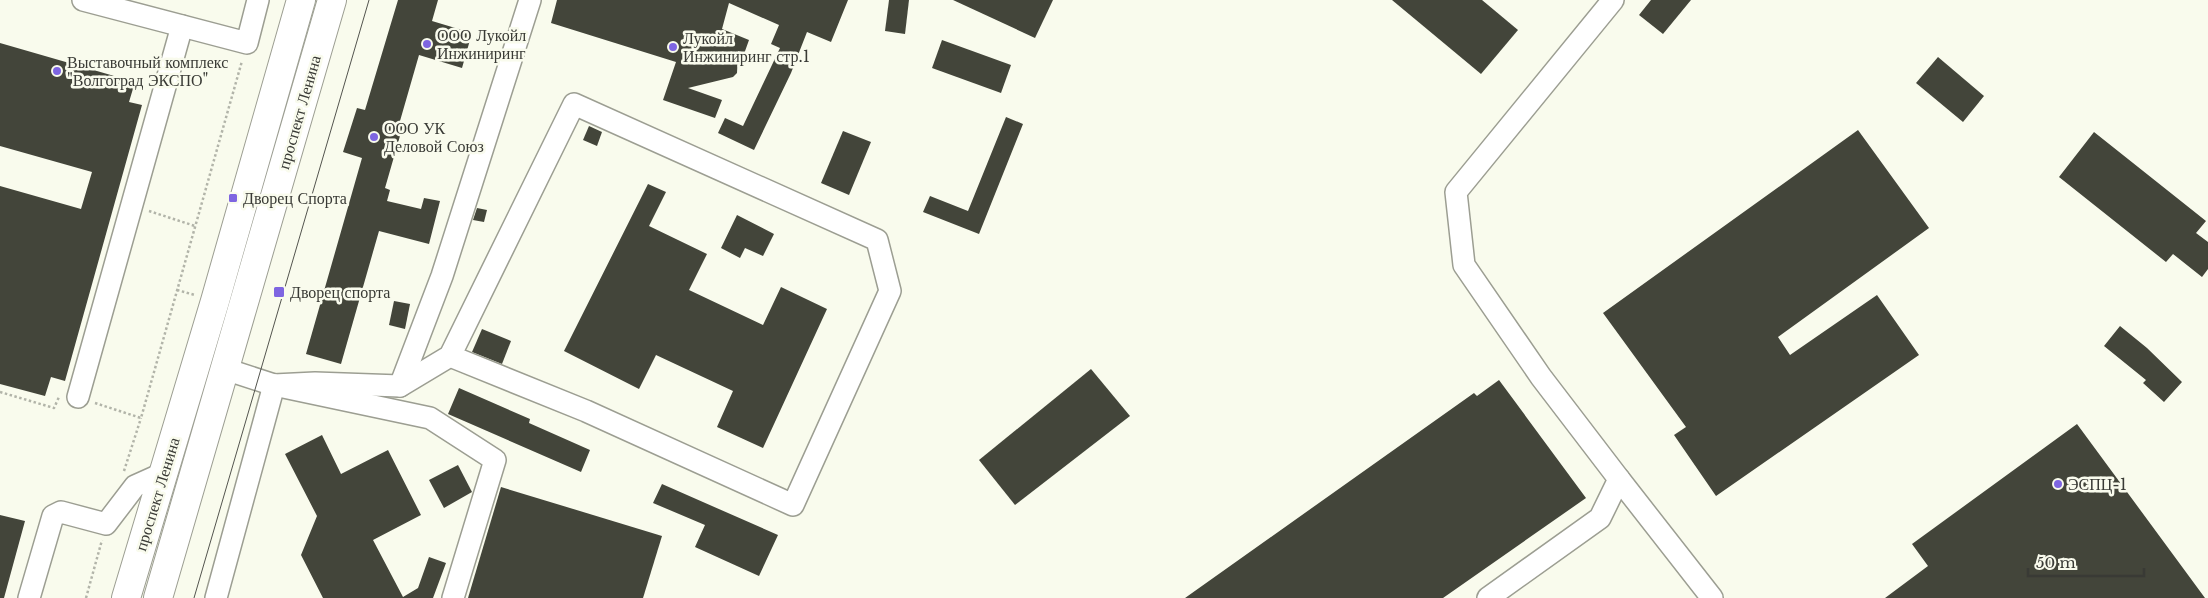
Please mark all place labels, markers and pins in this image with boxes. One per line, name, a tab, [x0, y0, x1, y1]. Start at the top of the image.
place label: ООО Лукойл Инжиниринг	[437, 25, 526, 63]
place label: Лукойл Инжиниринг стр.1	[683, 28, 810, 66]
marker: ООО Лукойл Инжиниринг	[421, 38, 433, 50]
marker: Лукойл Инжиниринг стр.1	[667, 41, 679, 53]
place label: Выставочный комплекс "Волгоград ЭКСПО"	[67, 52, 228, 90]
marker: Выставочный комплекс "Волгоград ЭКСПО"	[51, 65, 63, 77]
place label: ООО УК Деловой Союз	[384, 118, 484, 156]
marker: ООО УК Деловой Союз	[368, 131, 380, 143]
place label: Дворец Спорта	[243, 188, 347, 208]
marker: Дворец Спорта	[227, 192, 239, 204]
place label: Дворец спорта	[290, 282, 390, 302]
marker: Дворец спорта	[272, 285, 286, 299]
place label: ЭСПЦ-1	[2068, 474, 2127, 494]
marker: ЭСПЦ-1	[2052, 478, 2064, 490]

